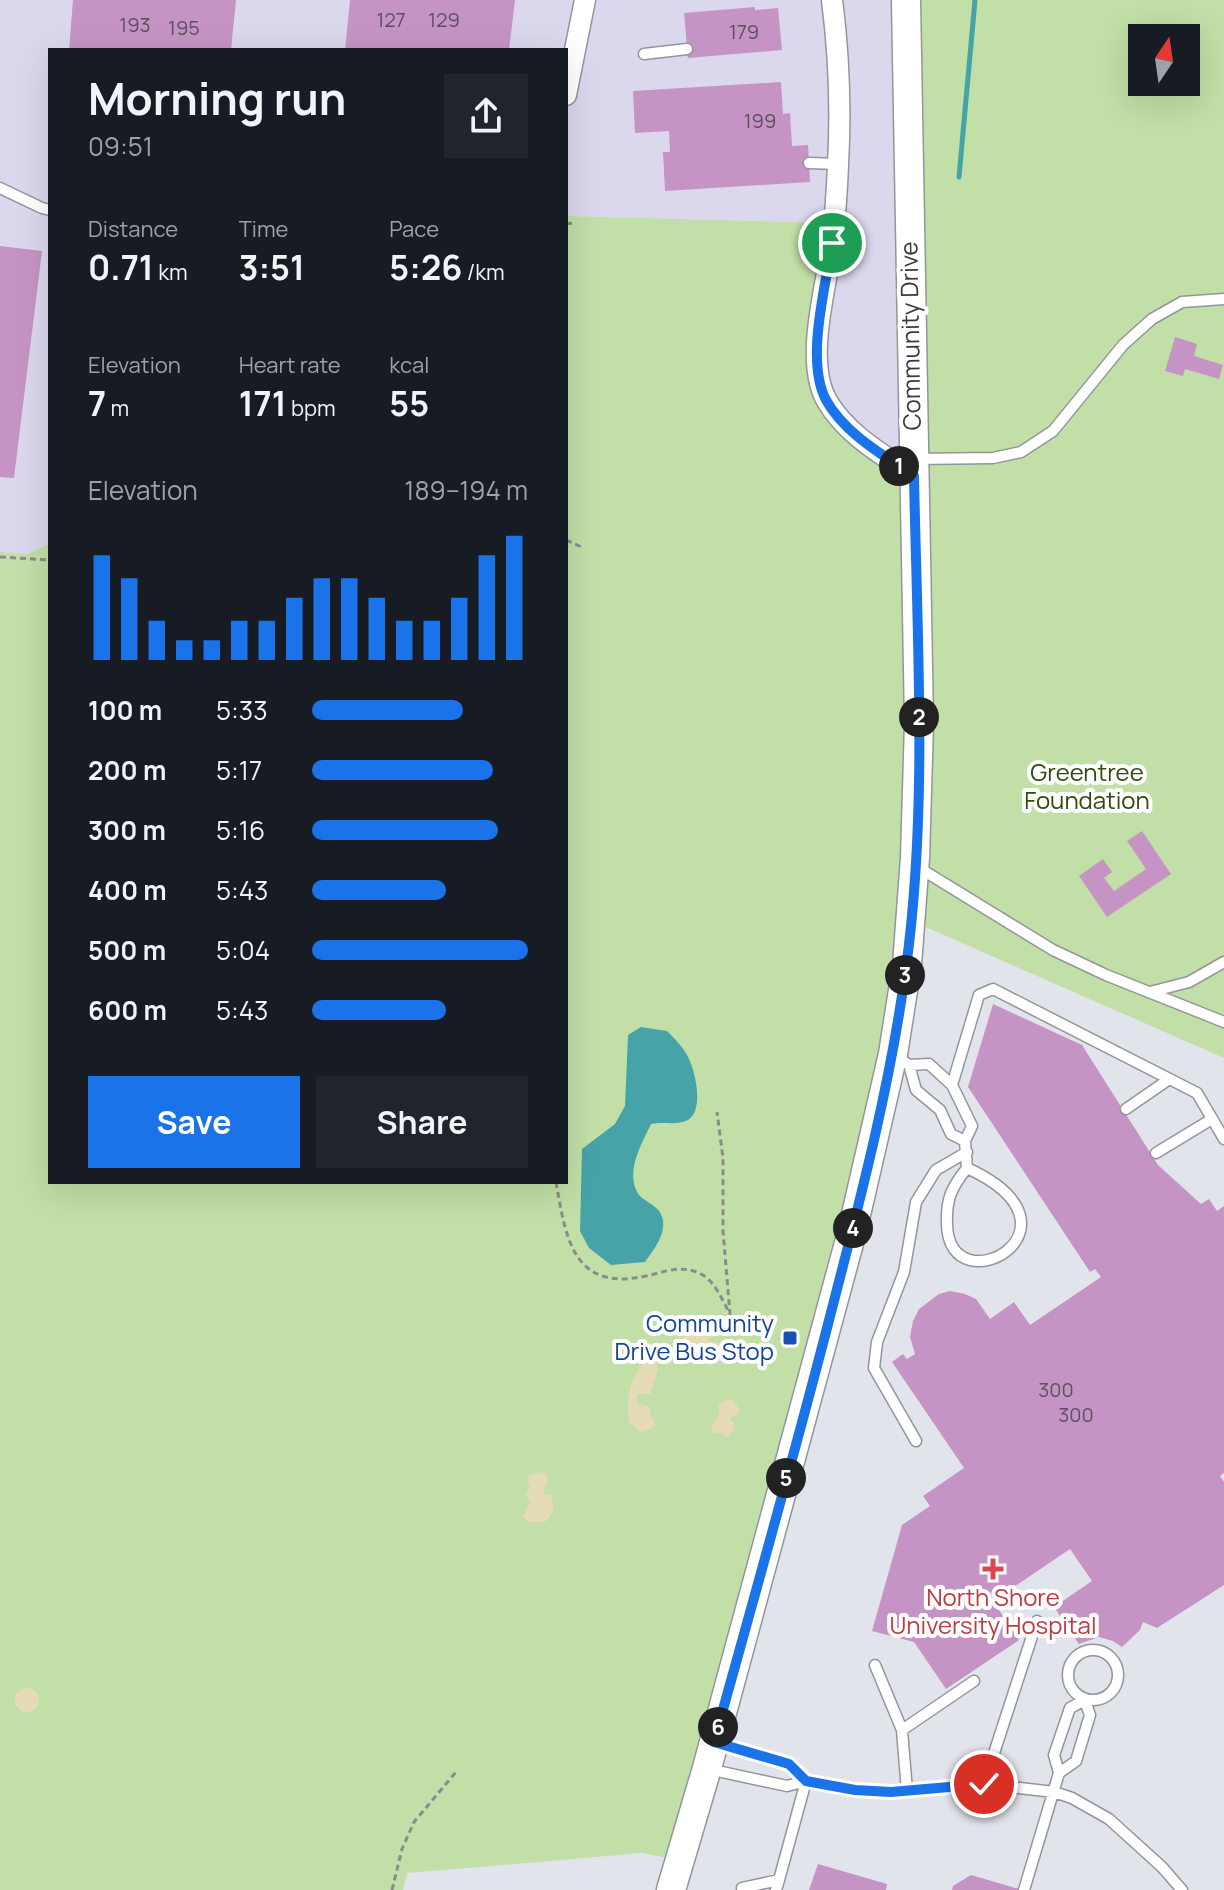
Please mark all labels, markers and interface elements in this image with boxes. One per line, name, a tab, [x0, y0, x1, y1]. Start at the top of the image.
house number: 127	[376, 6, 406, 33]
house number: 129	[428, 6, 460, 33]
house number: 193	[119, 11, 151, 38]
house number: 195	[168, 14, 200, 41]
house number: 179	[729, 18, 759, 45]
north arrow	[1128, 24, 1200, 96]
map controls	[1128, 24, 1200, 96]
text: Morning run	[88, 68, 346, 128]
button: share	[444, 74, 528, 158]
house number: 199	[744, 107, 776, 134]
text: 09:51	[88, 128, 153, 164]
pin	[798, 209, 866, 277]
text: Distance	[88, 214, 178, 244]
text: Time	[239, 214, 288, 244]
text: Pace	[389, 214, 439, 244]
icon: arrive	[810, 221, 854, 265]
street label: Community Drive	[891, 241, 928, 431]
text: 0.71	[88, 244, 154, 290]
text: 3:51	[239, 244, 305, 290]
text: 5:26	[389, 244, 462, 290]
text: km	[154, 257, 188, 287]
text: /km	[462, 257, 505, 287]
text: Elevation	[88, 350, 181, 380]
text: Heart rate	[239, 350, 341, 380]
text: kcal	[389, 350, 429, 380]
text: 7	[88, 380, 106, 426]
text: 171	[239, 380, 287, 426]
text: 55	[389, 380, 429, 426]
text: m	[106, 393, 129, 423]
text: bpm	[287, 393, 336, 423]
pin: 1	[879, 446, 919, 486]
text: 1	[894, 451, 904, 481]
text: Elevation	[88, 472, 198, 508]
text: 189–194 m	[404, 472, 528, 508]
text: 100 m	[88, 692, 162, 728]
text: 5:33	[216, 692, 268, 728]
pin: 2	[899, 697, 939, 737]
text: 2	[912, 702, 926, 732]
text: 200 m	[88, 752, 166, 788]
text: 5:17	[216, 752, 262, 788]
park label: Greentree Foundation	[1024, 755, 1150, 816]
text: 300 m	[88, 812, 166, 848]
text: 5:16	[216, 812, 265, 848]
text: 400 m	[88, 872, 167, 908]
text: 5:43	[216, 872, 269, 908]
text: 500 m	[88, 932, 166, 968]
text: 5:04	[216, 932, 270, 968]
pin: 3	[885, 955, 925, 995]
text: 3	[899, 960, 911, 990]
text: 600 m	[88, 992, 167, 1028]
text: 5:43	[216, 992, 269, 1028]
button: Save	[88, 1076, 300, 1168]
button: Share	[316, 1076, 528, 1168]
pin: 4	[833, 1208, 873, 1248]
text: 4	[846, 1213, 860, 1243]
place label: Community Drive Bus Stop	[614, 1306, 774, 1367]
marker: Community Drive Bus Stop	[781, 1329, 799, 1347]
house number: 300	[1038, 1376, 1074, 1403]
house number: 300	[1058, 1401, 1094, 1428]
pin: 5	[766, 1458, 806, 1498]
text: 5	[780, 1463, 792, 1493]
marker: North Shore University Hospital	[982, 1558, 1004, 1580]
place label: North Shore University Hospital	[889, 1580, 1097, 1641]
pin: 6	[698, 1707, 738, 1747]
text: 6	[711, 1712, 725, 1742]
pin	[950, 1750, 1018, 1818]
icon: check	[962, 1762, 1006, 1806]

